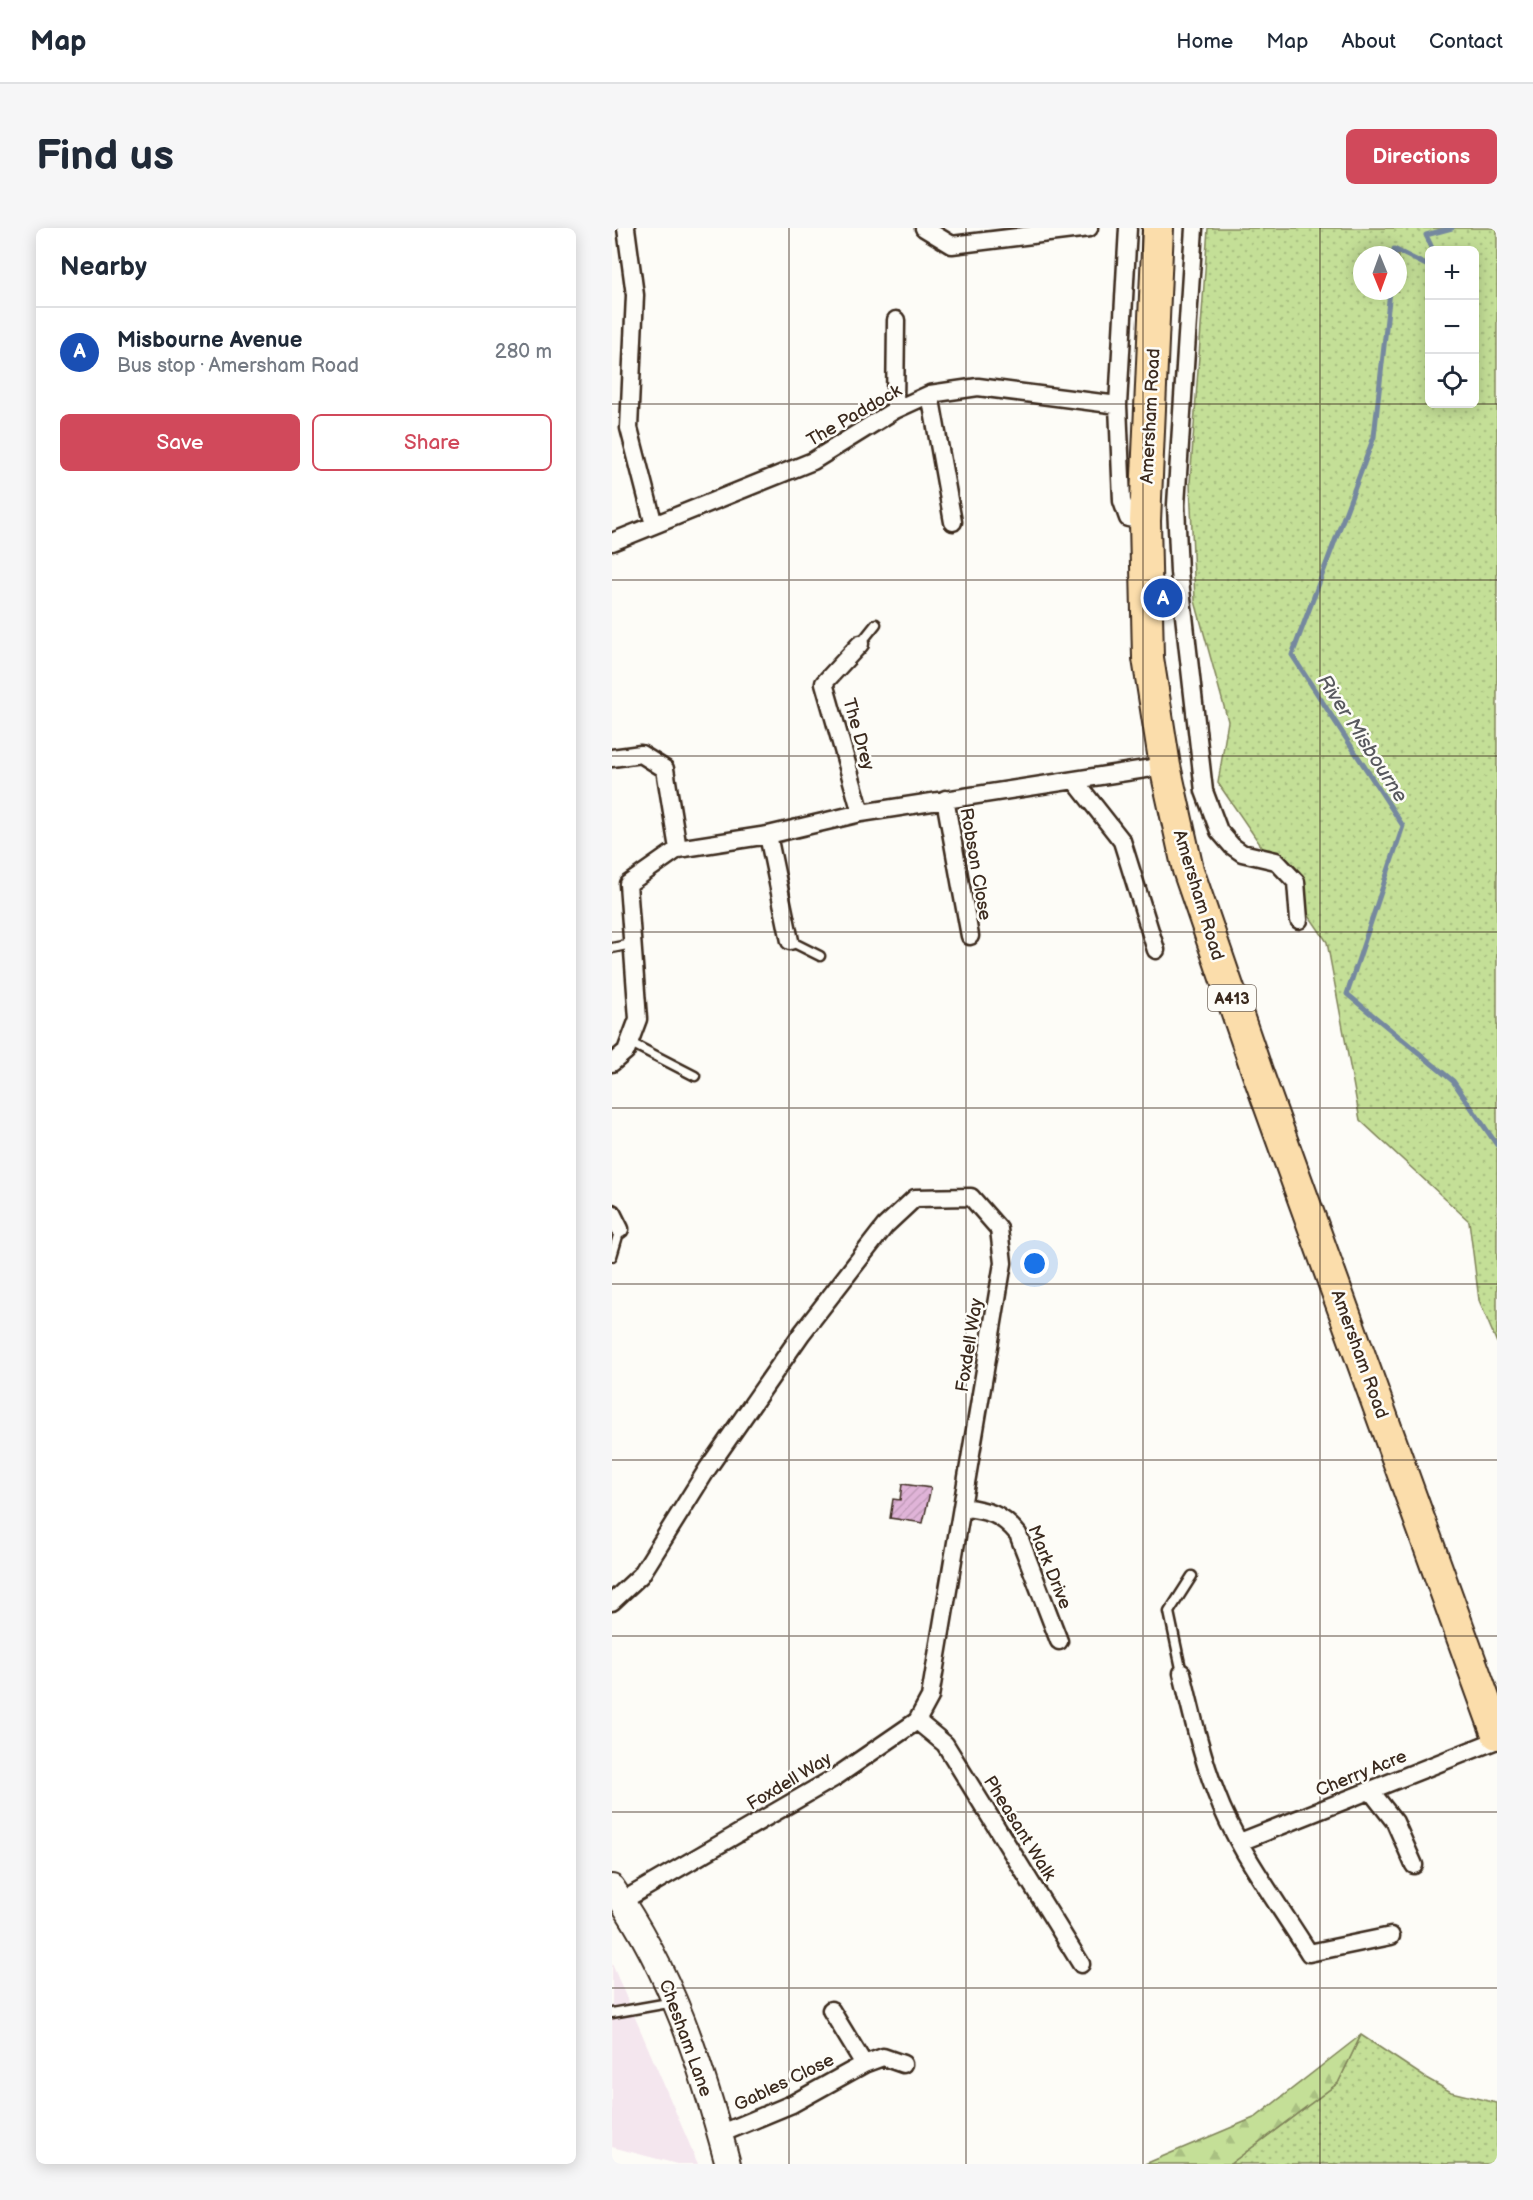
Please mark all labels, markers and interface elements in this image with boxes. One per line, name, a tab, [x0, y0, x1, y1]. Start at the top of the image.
text: Map	[30, 25, 86, 58]
text: Home	[1176, 29, 1233, 54]
text: Map	[1266, 29, 1308, 54]
text: About	[1341, 29, 1396, 54]
text: Contact	[1429, 29, 1503, 54]
button: Directions	[1346, 129, 1497, 184]
text: Find us	[36, 131, 174, 182]
north arrow	[1353, 246, 1407, 300]
map controls	[1425, 246, 1479, 408]
button: +	[1425, 246, 1479, 300]
text: Nearby	[60, 252, 147, 283]
button: −	[1425, 300, 1479, 354]
text: Misbourne Avenue	[117, 327, 302, 354]
text: A	[73, 340, 86, 364]
text: 280 m	[495, 340, 552, 364]
street label: Amersham Road	[1136, 348, 1165, 484]
text: Bus stop · Amersham Road	[117, 354, 359, 378]
button: locate	[1425, 354, 1479, 408]
street label: The Paddock	[803, 380, 905, 451]
button: Save	[60, 414, 300, 471]
button: Share	[312, 414, 552, 471]
pin: A	[1144, 576, 1182, 620]
water label: River Misbourne	[1312, 670, 1413, 807]
street label: The Drey	[838, 696, 879, 773]
street label: Robson Close	[955, 806, 996, 922]
street label: Amersham Road	[1169, 827, 1228, 963]
road number: A413	[1208, 985, 1256, 1011]
your location	[1020, 1249, 1049, 1278]
street label: Amersham Road	[1327, 1287, 1393, 1421]
street label: Foxdell Way	[952, 1296, 987, 1393]
street label: Mark Drive	[1023, 1522, 1076, 1612]
street label: Cherry Acre	[1313, 1746, 1410, 1801]
street label: Foxdell Way	[743, 1748, 836, 1815]
street label: Pheasant Walk	[979, 1772, 1060, 1885]
street label: Chesham Lane	[655, 1977, 717, 2100]
street label: Gables Close	[731, 2049, 838, 2116]

